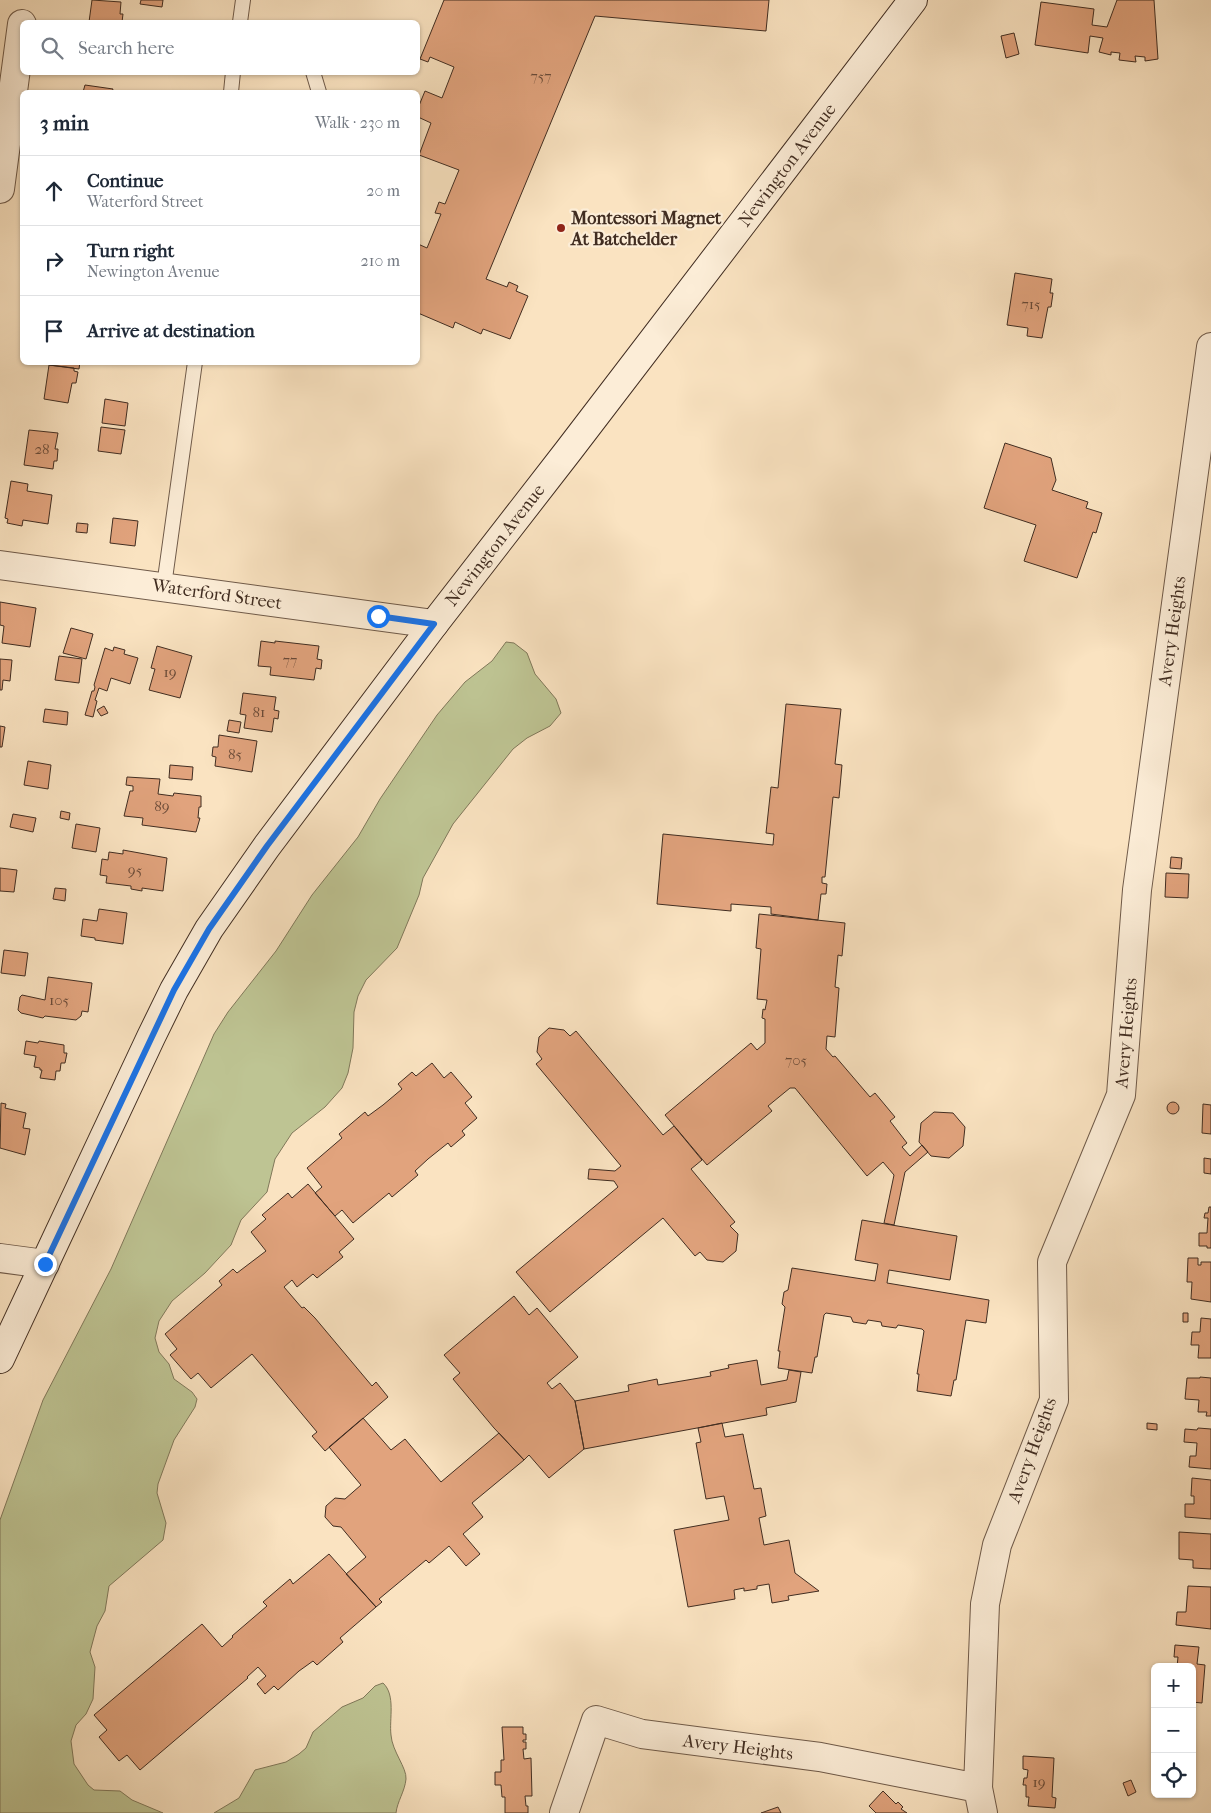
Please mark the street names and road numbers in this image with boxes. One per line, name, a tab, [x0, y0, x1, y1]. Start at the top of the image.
street label: Newington Avenue	[734, 99, 841, 231]
street label: Newington Avenue	[441, 480, 550, 610]
street label: Avery Heights	[1154, 574, 1191, 688]
street label: Waterford Street	[150, 575, 284, 614]
street label: Avery Heights	[1111, 977, 1142, 1090]
street label: Avery Heights	[1003, 1394, 1061, 1507]
street label: Avery Heights	[681, 1730, 795, 1765]

